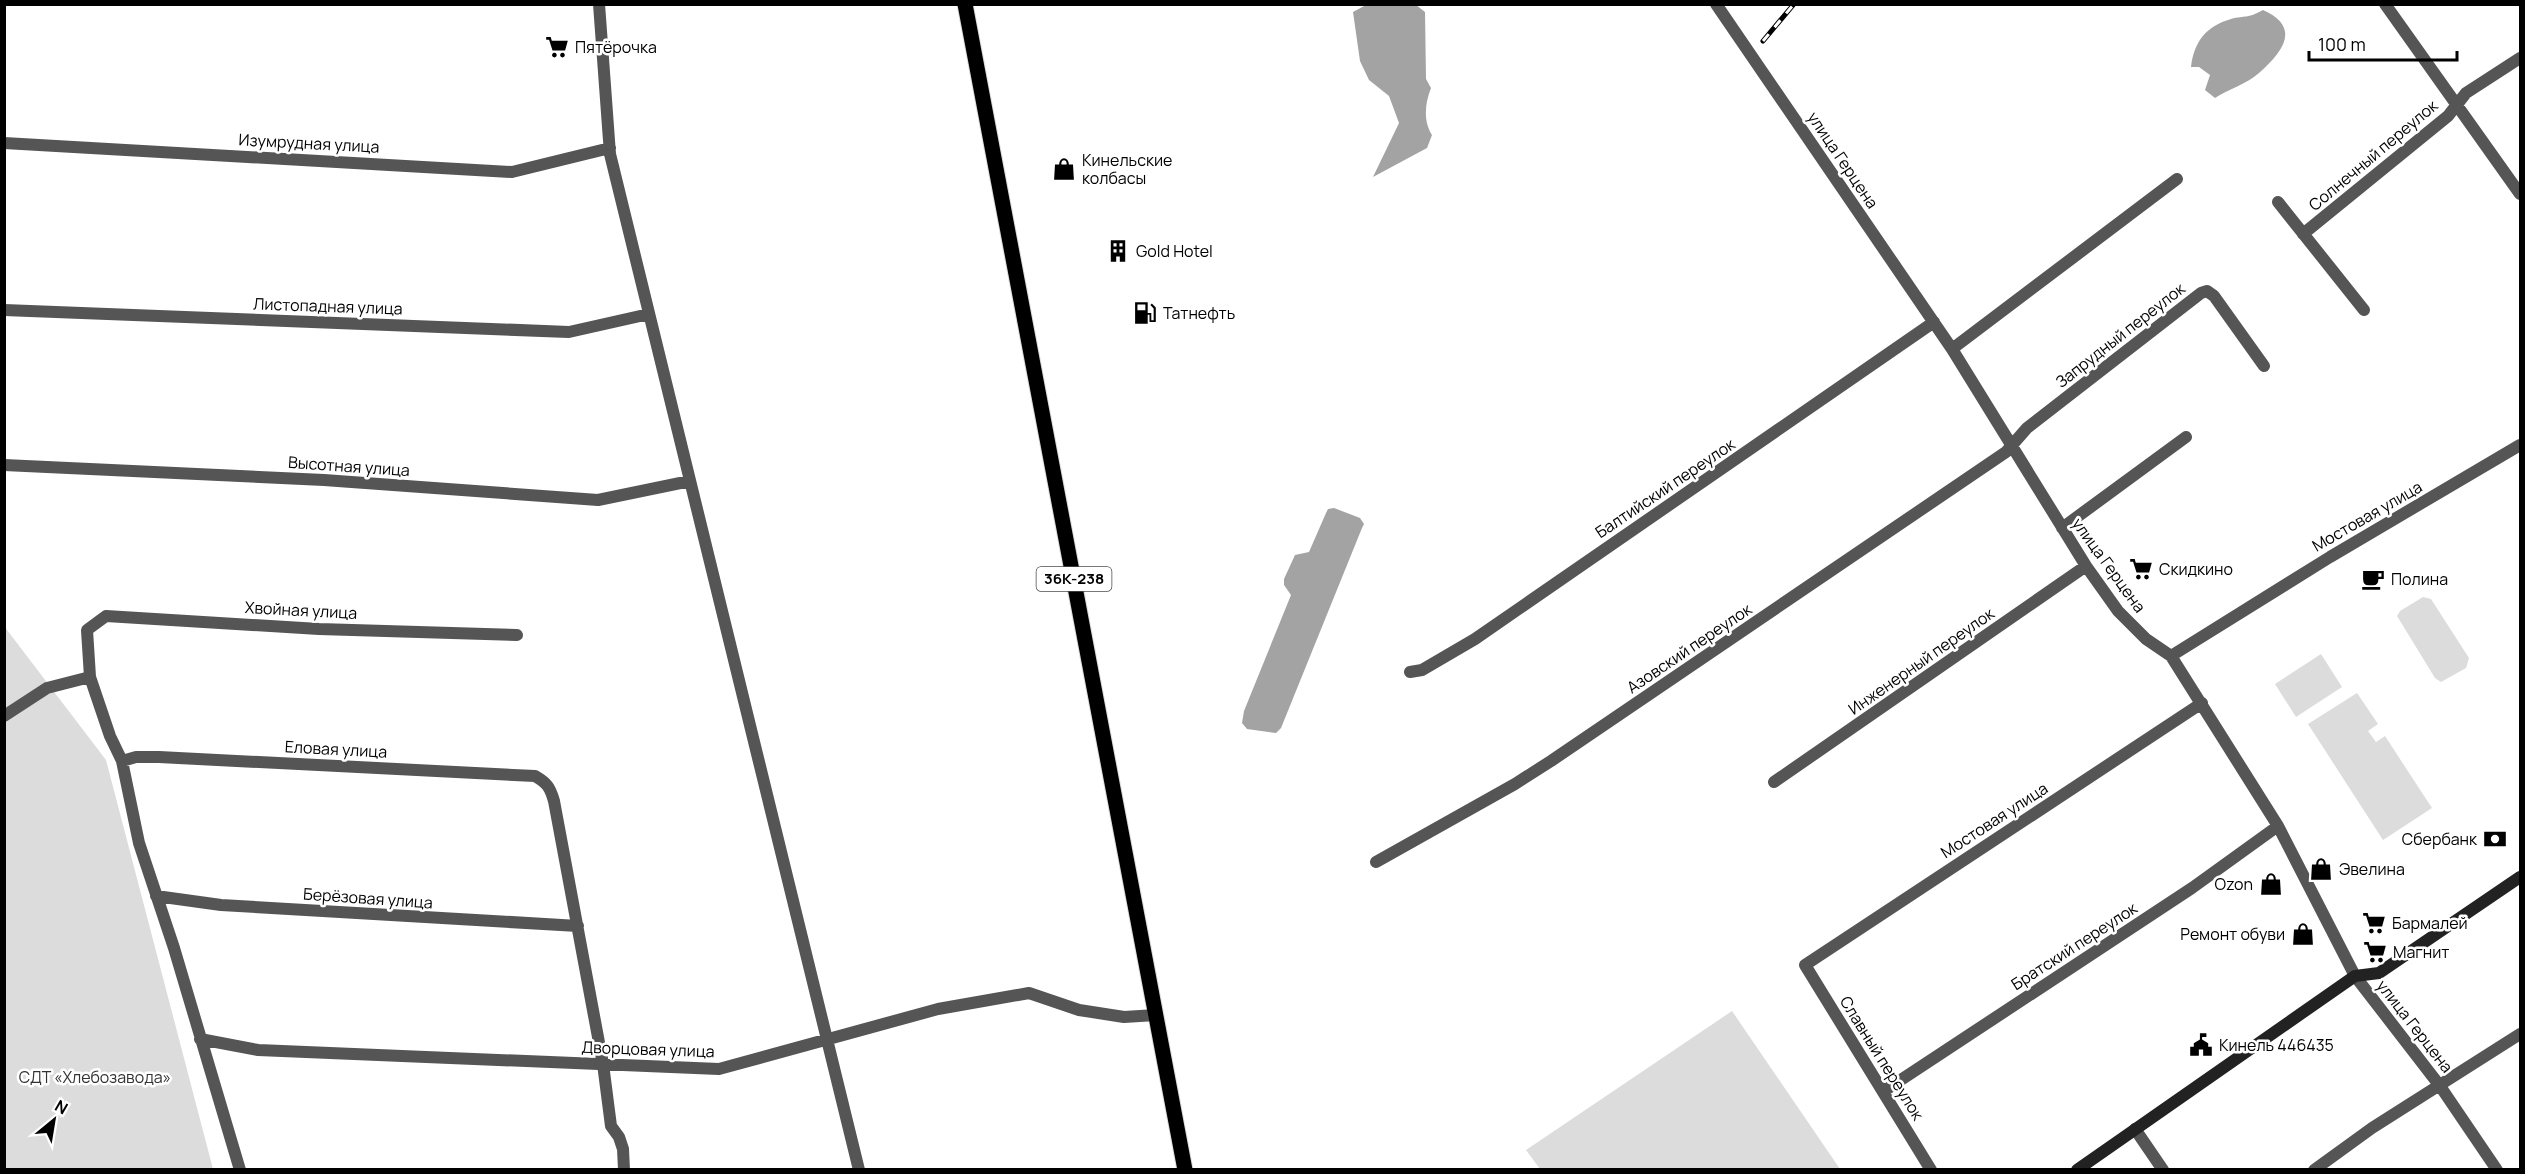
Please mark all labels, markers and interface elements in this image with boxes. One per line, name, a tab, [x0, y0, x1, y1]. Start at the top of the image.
scale bar	[2309, 24, 2458, 62]
text: 100 m	[2318, 32, 2366, 56]
supermarket icon: Пятёрочка	[544, 34, 570, 60]
place label: Пятёрочка	[575, 36, 657, 58]
street label: Солнечный переулок	[2304, 94, 2443, 215]
street label: улица Герцена	[1803, 107, 1883, 213]
street label: Изумрудная улица	[238, 128, 380, 158]
place label: Кинельские колбасы	[1082, 149, 1172, 189]
shop icon: Кинельские колбасы	[1051, 156, 1077, 182]
building icon: Gold Hotel	[1105, 238, 1131, 264]
place label: Gold Hotel	[1136, 240, 1213, 262]
street label: Запрудный переулок	[2051, 277, 2190, 393]
street label: Листопадная улица	[253, 292, 403, 320]
fuel station icon: Татнефть	[1132, 300, 1158, 326]
place label: Татнефть	[1163, 302, 1235, 324]
street label: Балтийский переулок	[1591, 432, 1740, 543]
street label: Высотная улица	[287, 451, 411, 481]
street label: Мостовая улица	[2308, 476, 2426, 556]
street label: улица Герцена	[2067, 513, 2151, 617]
supermarket icon: Скидкино	[2128, 556, 2154, 582]
place label: Скидкино	[2159, 558, 2233, 580]
cafe icon: Полина	[2360, 566, 2386, 592]
road number: 36К-238	[1036, 567, 1112, 591]
place label: Полина	[2391, 568, 2448, 590]
street label: Хвойная улица	[244, 596, 358, 624]
street label: Азовский переулок	[1622, 597, 1757, 698]
street label: Инженерный переулок	[1844, 602, 1999, 720]
street label: Еловая улица	[284, 735, 388, 763]
street label: Мостовая улица	[1936, 777, 2052, 863]
bank icon: Сбербанк	[2482, 826, 2508, 852]
place label: Сбербанк	[2402, 828, 2478, 850]
shop icon: Эвелина	[2308, 856, 2334, 882]
place label: Эвелина	[2339, 858, 2405, 880]
shop icon: Ozon	[2258, 871, 2284, 897]
place label: Ozon	[2215, 873, 2253, 895]
street label: Берёзовая улица	[302, 882, 434, 914]
street label: Братский переулок	[2007, 896, 2142, 995]
supermarket icon: Бармалей	[2361, 910, 2387, 936]
place label: Бармалей	[2392, 912, 2468, 934]
shop icon: Ремонт обуви	[2290, 921, 2316, 947]
place label: Ремонт обуви	[2180, 923, 2285, 945]
supermarket icon: Магнит	[2362, 939, 2388, 965]
place label: Магнит	[2393, 941, 2449, 963]
street label: улица Герцена	[2372, 975, 2458, 1077]
street label: Славный переулок	[1835, 992, 1930, 1125]
public building icon: Кинель 446435	[2188, 1032, 2214, 1058]
place label: Кинель 446435	[2219, 1034, 2334, 1056]
street label: Дворцовая улица	[581, 1036, 715, 1062]
park label: СДТ «Хлебозавода»	[19, 1066, 171, 1088]
north arrow	[24, 1090, 84, 1150]
text: N	[51, 1095, 72, 1119]

